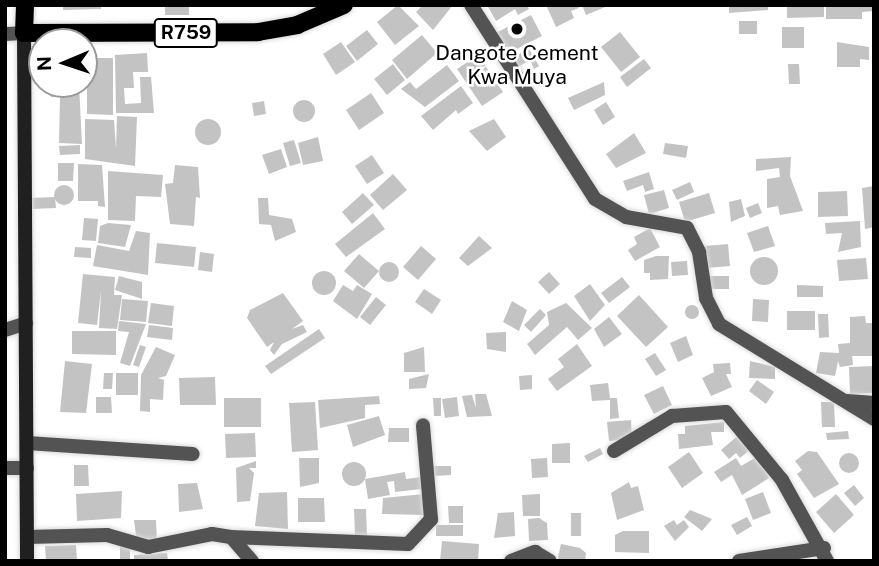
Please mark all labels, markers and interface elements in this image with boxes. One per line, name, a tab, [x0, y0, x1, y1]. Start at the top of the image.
road number: R759	[153, 18, 219, 48]
marker: Dangote Cement Kwa Muya	[509, 21, 525, 37]
north arrow	[28, 28, 98, 98]
place label: Dangote Cement Kwa Muya	[435, 40, 599, 90]
text: N	[33, 56, 55, 71]

